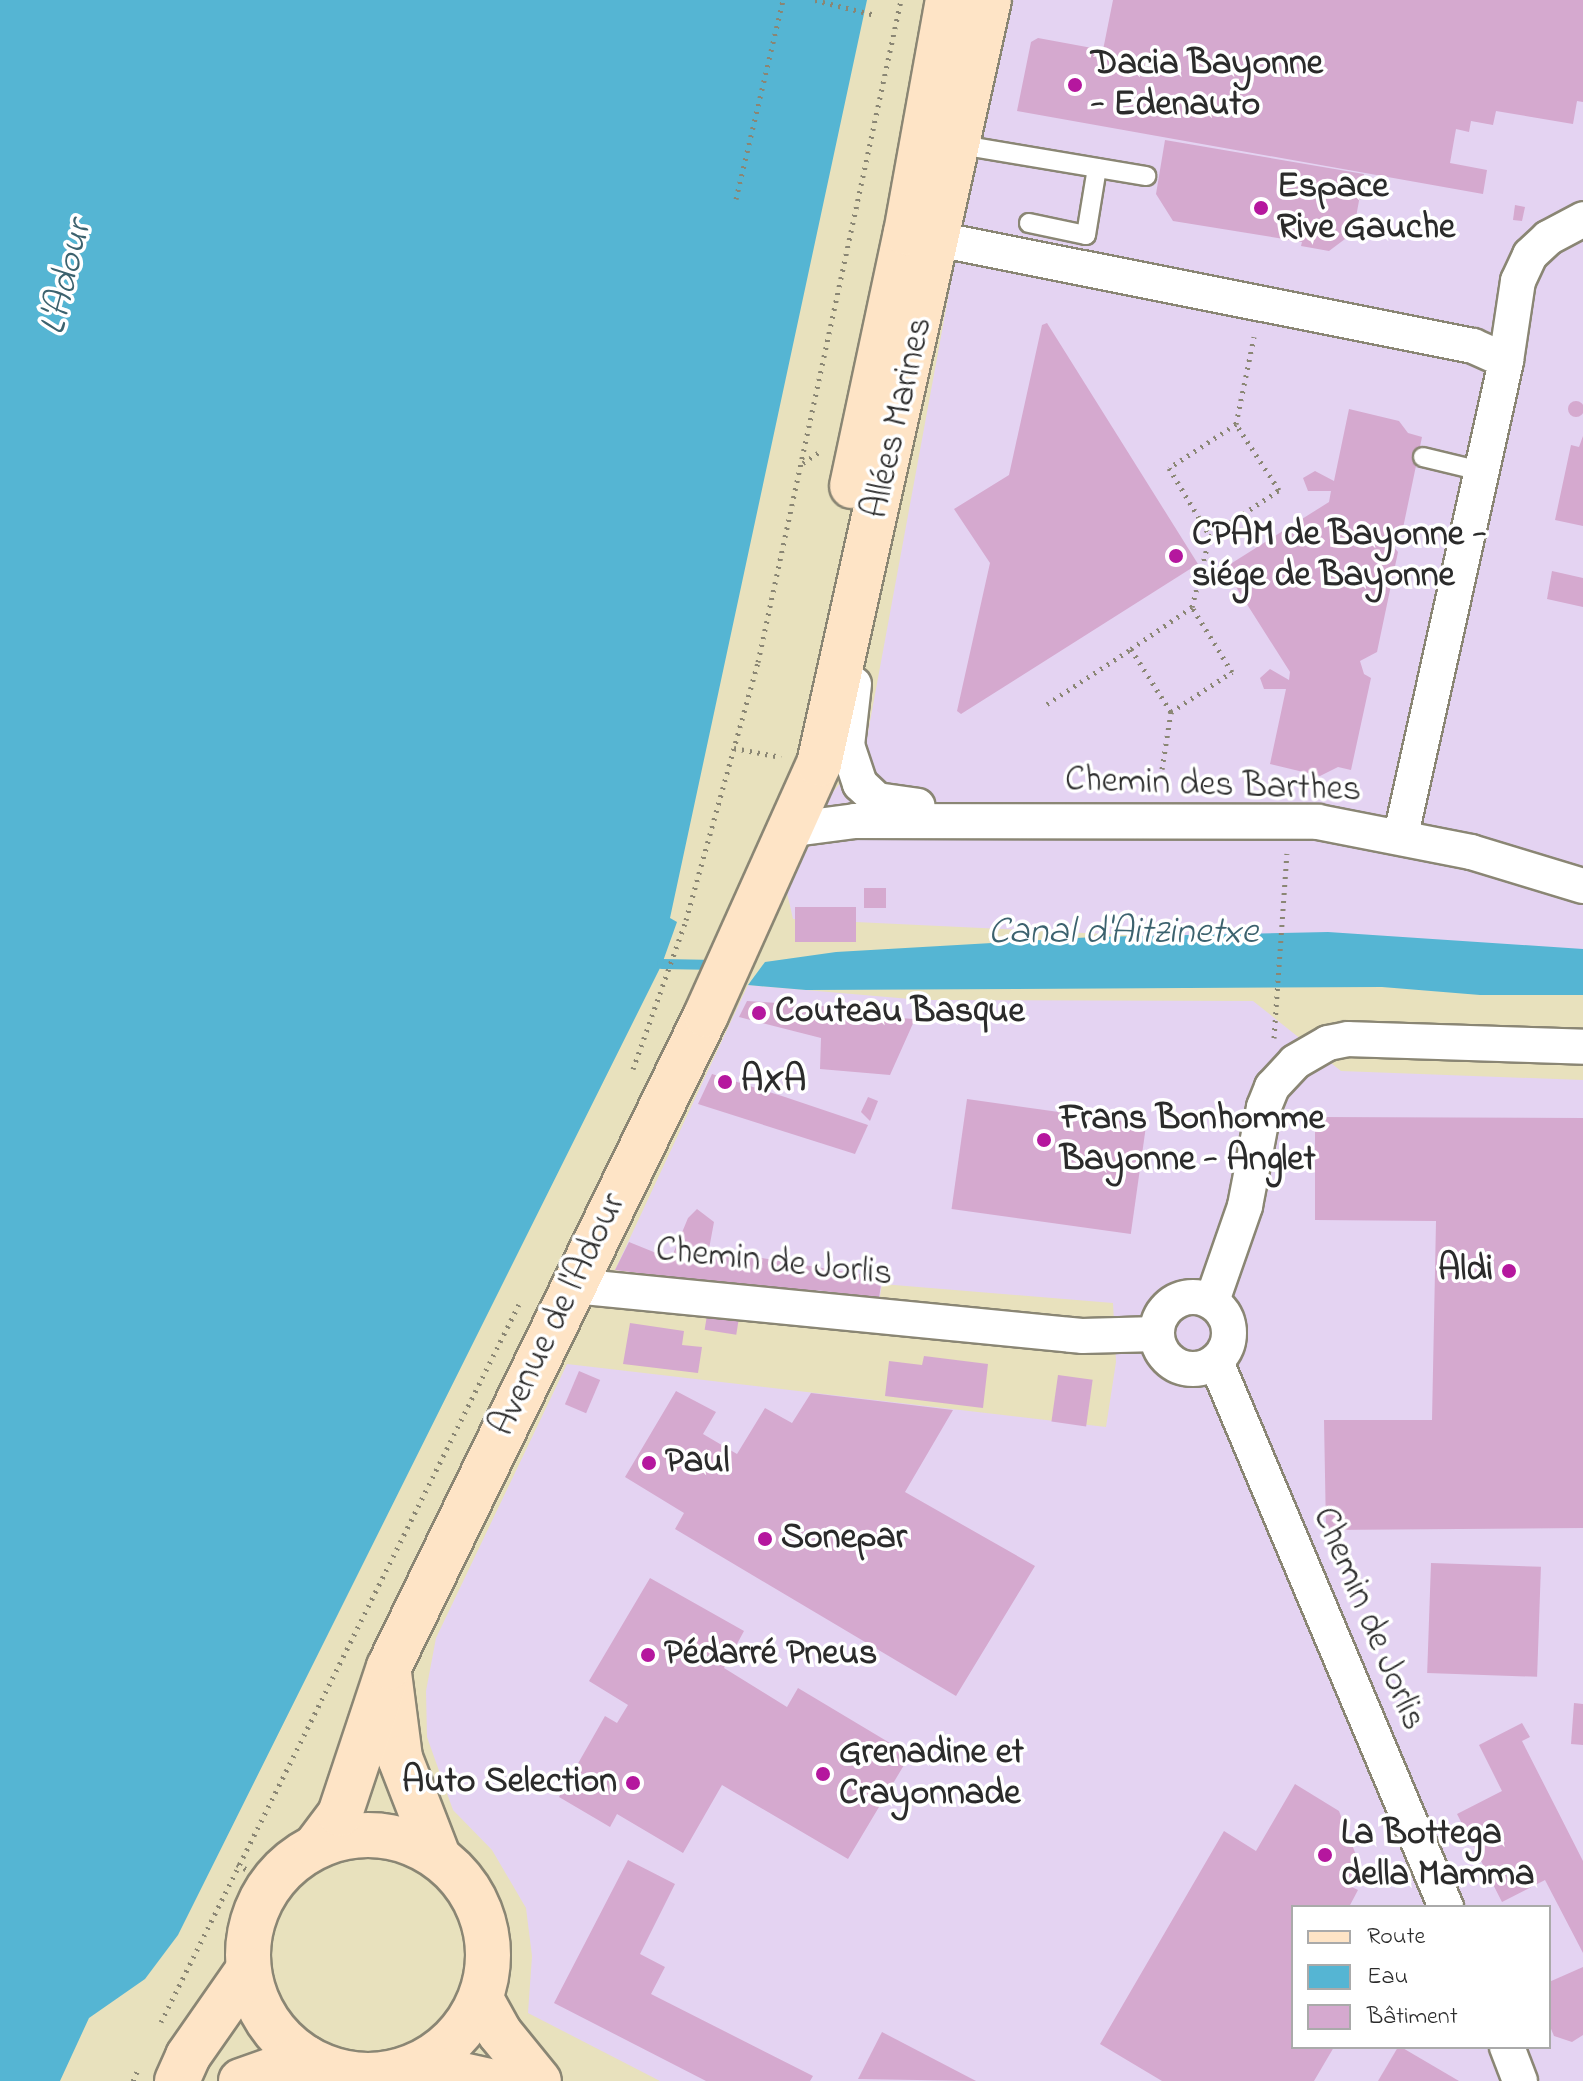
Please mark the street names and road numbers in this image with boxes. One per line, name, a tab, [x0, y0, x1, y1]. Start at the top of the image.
street label: Allées Marines	[855, 313, 943, 523]
street label: Chemin des Barthes	[1064, 759, 1362, 813]
street label: Avenue de l'Adour	[482, 1187, 636, 1443]
street label: Chemin de Jorlis	[653, 1229, 895, 1297]
street label: Chemin de Jorlis	[1302, 1501, 1434, 1737]

